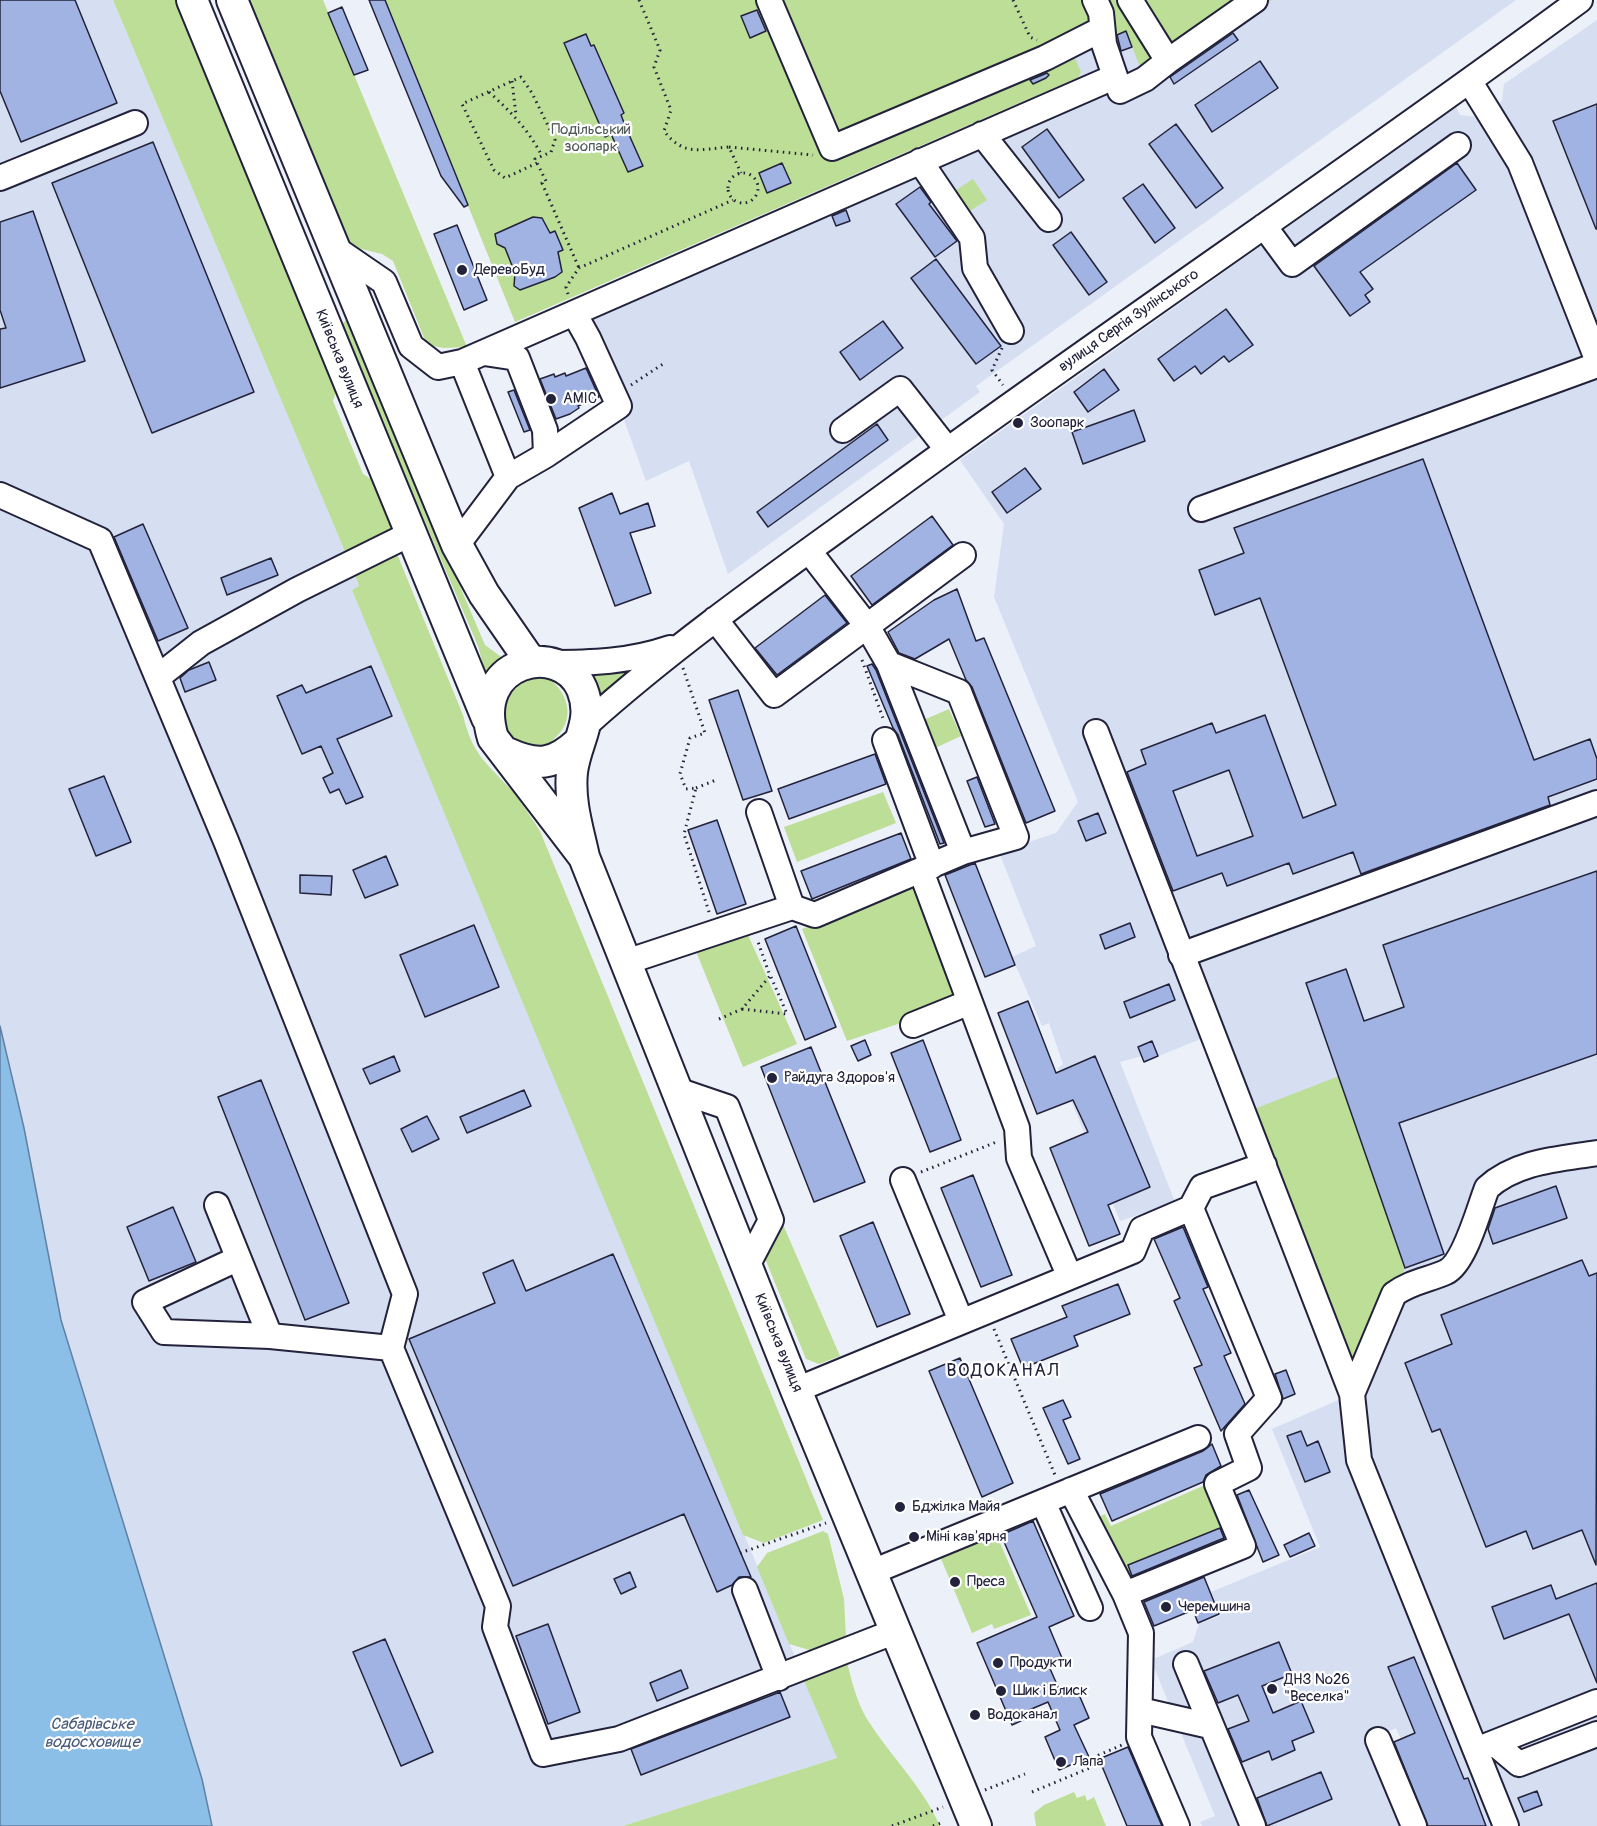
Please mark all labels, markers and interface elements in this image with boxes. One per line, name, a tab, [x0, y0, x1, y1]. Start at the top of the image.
park label: Подільський зоопарк	[551, 121, 631, 156]
place label: ДеревоБуд	[474, 261, 545, 279]
marker: ДеревоБуд	[455, 263, 469, 277]
street label: вулиця Сергія Зулінського	[1056, 266, 1202, 376]
street label: Київська вулиця	[311, 307, 367, 411]
place label: АМІС	[563, 390, 597, 408]
marker: АМІС	[544, 392, 558, 406]
place label: Зоопарк	[1030, 414, 1085, 432]
marker: Зоопарк	[1011, 416, 1025, 430]
place label: Райдуга Здоров'я	[784, 1069, 895, 1087]
marker: Райдуга Здоров'я	[765, 1071, 779, 1085]
street label: Київська вулиця	[750, 1291, 806, 1395]
district label: ВОДОКАНАЛ	[946, 1360, 1060, 1382]
place label: Бджілка Майя	[912, 1498, 1000, 1516]
marker: Бджілка Майя	[893, 1500, 907, 1514]
place label: Міні кав'ярня	[926, 1528, 1007, 1546]
marker: Міні кав'ярня	[907, 1530, 921, 1544]
place label: Преса	[967, 1573, 1005, 1591]
marker: Преса	[948, 1575, 962, 1589]
place label: Черемшина	[1178, 1598, 1251, 1616]
marker: Черемшина	[1159, 1600, 1173, 1614]
place label: Продукти	[1010, 1654, 1071, 1672]
marker: Продукти	[991, 1656, 1005, 1670]
place label: ДНЗ №26 "Веселка"	[1284, 1671, 1350, 1706]
place label: Шик і Блиск	[1013, 1682, 1088, 1700]
marker: ДНЗ №26 "Веселка"	[1265, 1682, 1279, 1696]
marker: Шик і Блиск	[994, 1684, 1008, 1698]
place label: Водоканал	[987, 1706, 1058, 1724]
marker: Водоканал	[968, 1708, 982, 1722]
water label: Сабарівське водосховище	[44, 1715, 140, 1753]
place label: Лапа	[1073, 1753, 1104, 1771]
marker: Лапа	[1054, 1755, 1068, 1769]

